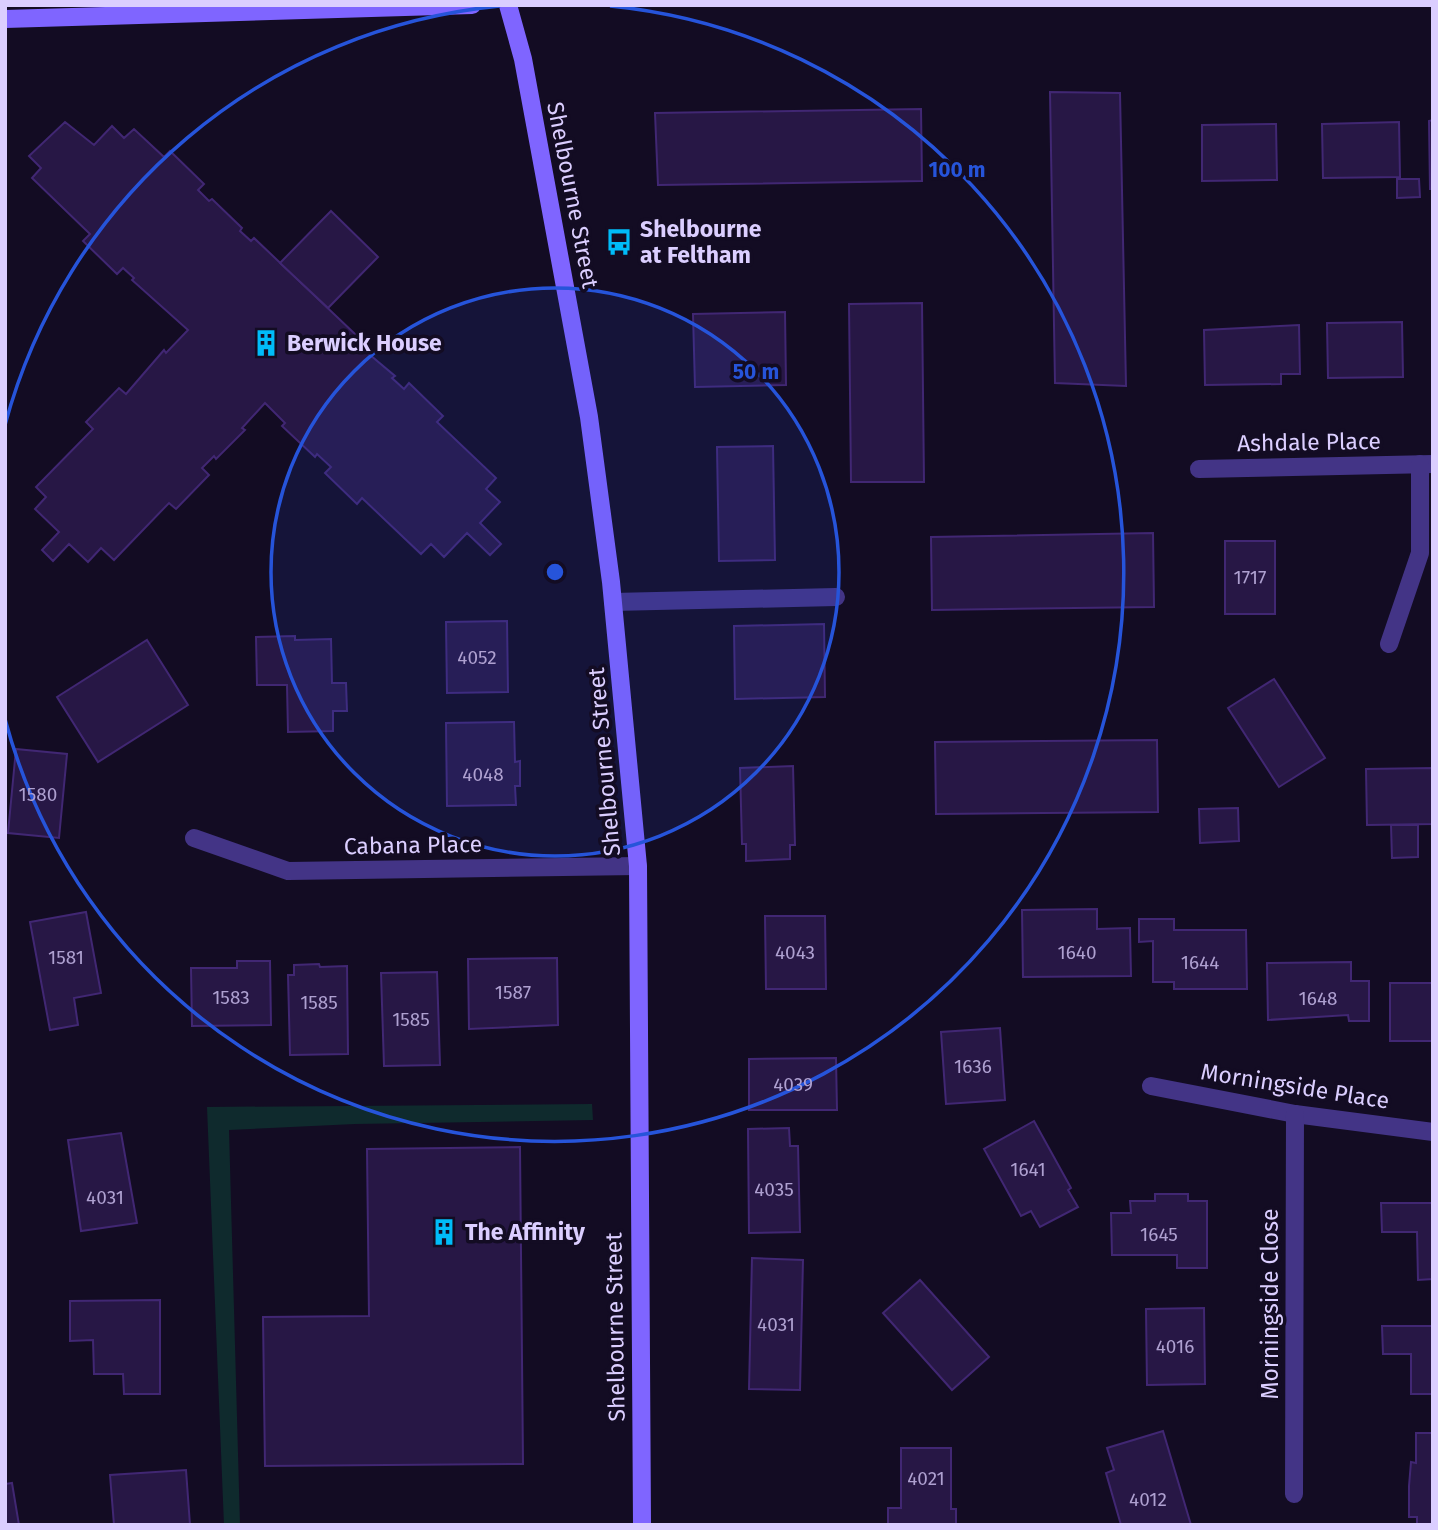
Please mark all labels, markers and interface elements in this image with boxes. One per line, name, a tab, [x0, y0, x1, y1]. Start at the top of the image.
street label: Shelbourne Street	[541, 99, 605, 291]
text: 100 m	[928, 157, 986, 183]
place label: Shelbourne at Feltham	[640, 215, 762, 269]
bus stop icon: Shelbourne at Feltham	[604, 227, 634, 257]
building icon: Berwick House	[251, 328, 281, 358]
place label: Berwick House	[287, 329, 442, 357]
text: 50 m	[733, 359, 779, 385]
street label: Ashdale Place	[1237, 427, 1381, 457]
centre of rings	[543, 560, 567, 584]
house number: 1717	[1234, 566, 1266, 589]
house number: 4052	[457, 646, 497, 669]
street label: Shelbourne Street	[582, 666, 626, 857]
house number: 4048	[462, 763, 504, 786]
house number: 1580	[19, 783, 57, 806]
street label: Cabana Place	[344, 830, 482, 860]
house number: 4043	[775, 941, 815, 964]
house number: 1640	[1057, 941, 1097, 964]
house number: 1581	[48, 946, 84, 969]
house number: 1644	[1181, 951, 1219, 974]
house number: 1587	[495, 981, 531, 1004]
house number: 1583	[212, 986, 250, 1009]
house number: 1648	[1299, 987, 1337, 1010]
house number: 1585	[300, 991, 338, 1014]
house number: 1585	[392, 1008, 430, 1031]
house number: 1636	[954, 1055, 992, 1078]
street label: Morningside Place	[1199, 1057, 1391, 1115]
house number: 4039	[773, 1073, 813, 1096]
house number: 1641	[1010, 1158, 1046, 1181]
house number: 4035	[754, 1178, 794, 1201]
house number: 4031	[86, 1186, 124, 1209]
street label: Morningside Close	[1256, 1208, 1284, 1400]
building icon: The Affinity	[429, 1217, 459, 1247]
place label: The Affinity	[465, 1218, 586, 1246]
house number: 1645	[1140, 1223, 1178, 1246]
street label: Shelbourne Street	[599, 1231, 631, 1422]
house number: 4031	[757, 1313, 795, 1336]
house number: 4016	[1156, 1335, 1194, 1358]
house number: 4021	[907, 1467, 945, 1490]
house number: 4012	[1129, 1488, 1167, 1511]

